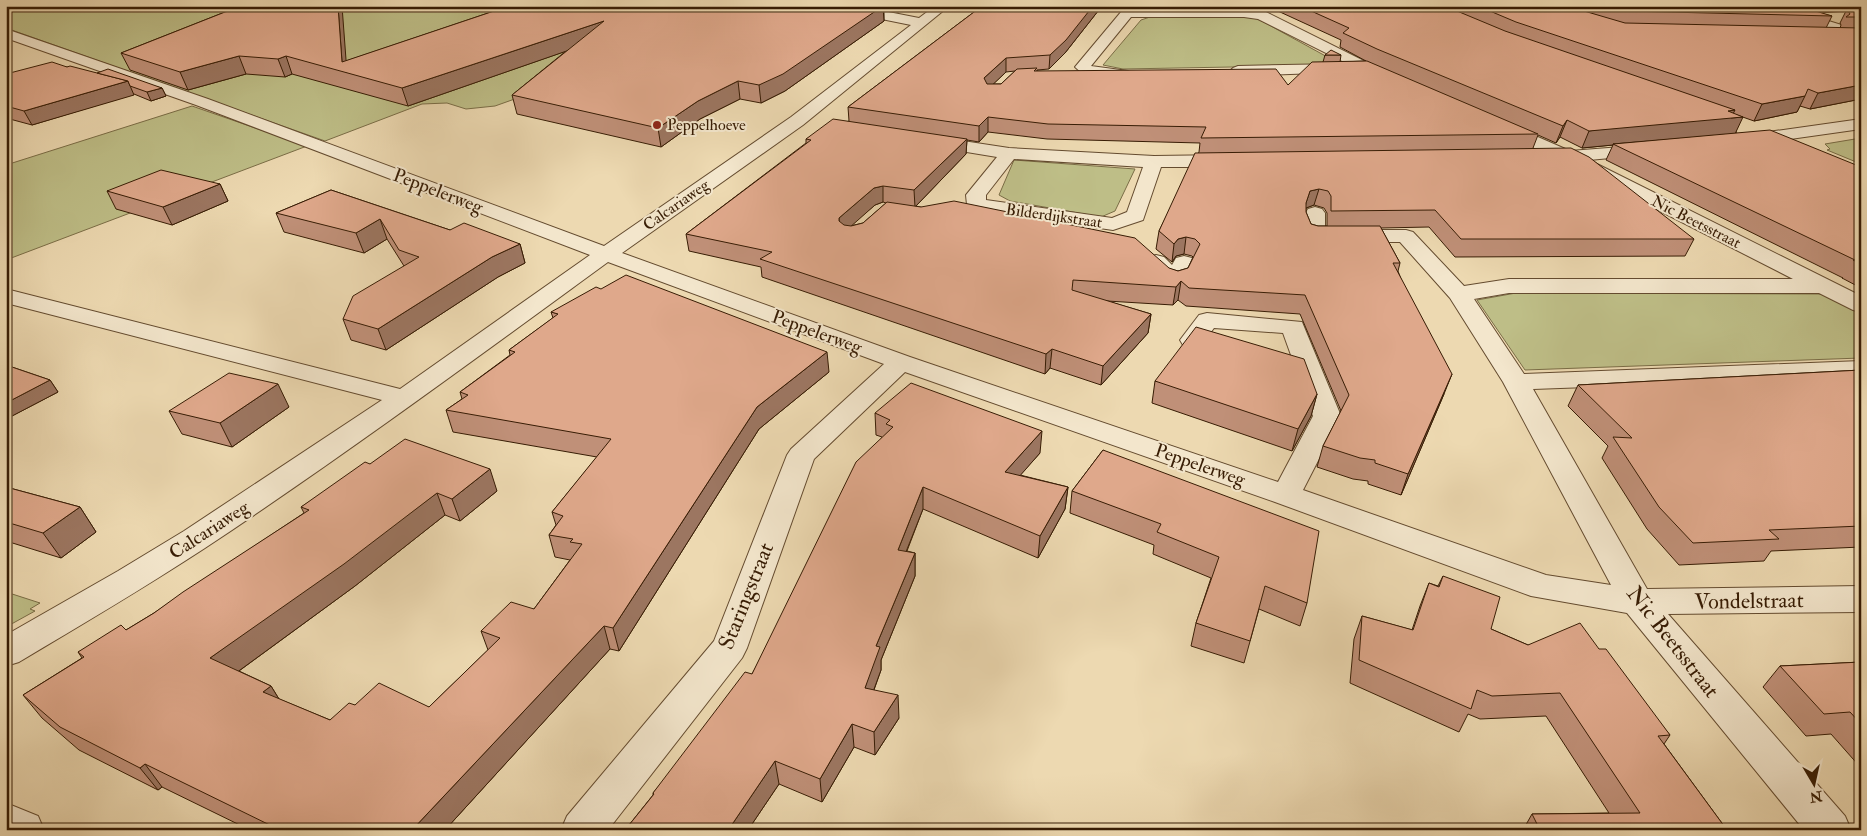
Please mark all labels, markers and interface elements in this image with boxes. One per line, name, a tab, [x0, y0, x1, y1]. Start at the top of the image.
place label: Peppelhoeve	[667, 115, 746, 136]
marker: Peppelhoeve	[651, 119, 663, 131]
street label: Peppelerweg	[389, 163, 487, 220]
street label: Calcariaweg	[639, 174, 714, 235]
street label: Nic Beetsstraat	[1648, 191, 1744, 253]
street label: Bilderdijkstraat	[1004, 199, 1104, 233]
street label: Peppelerweg	[768, 305, 866, 361]
street label: Peppelerweg	[1151, 438, 1249, 493]
street label: Calcariaweg	[164, 495, 254, 565]
street label: Staringstraat	[712, 538, 780, 654]
street label: Nic Beetsstraat	[1621, 580, 1725, 704]
street label: Vondelstraat	[1694, 586, 1804, 616]
north arrow	[1790, 758, 1840, 808]
text: N	[1808, 787, 1824, 806]

